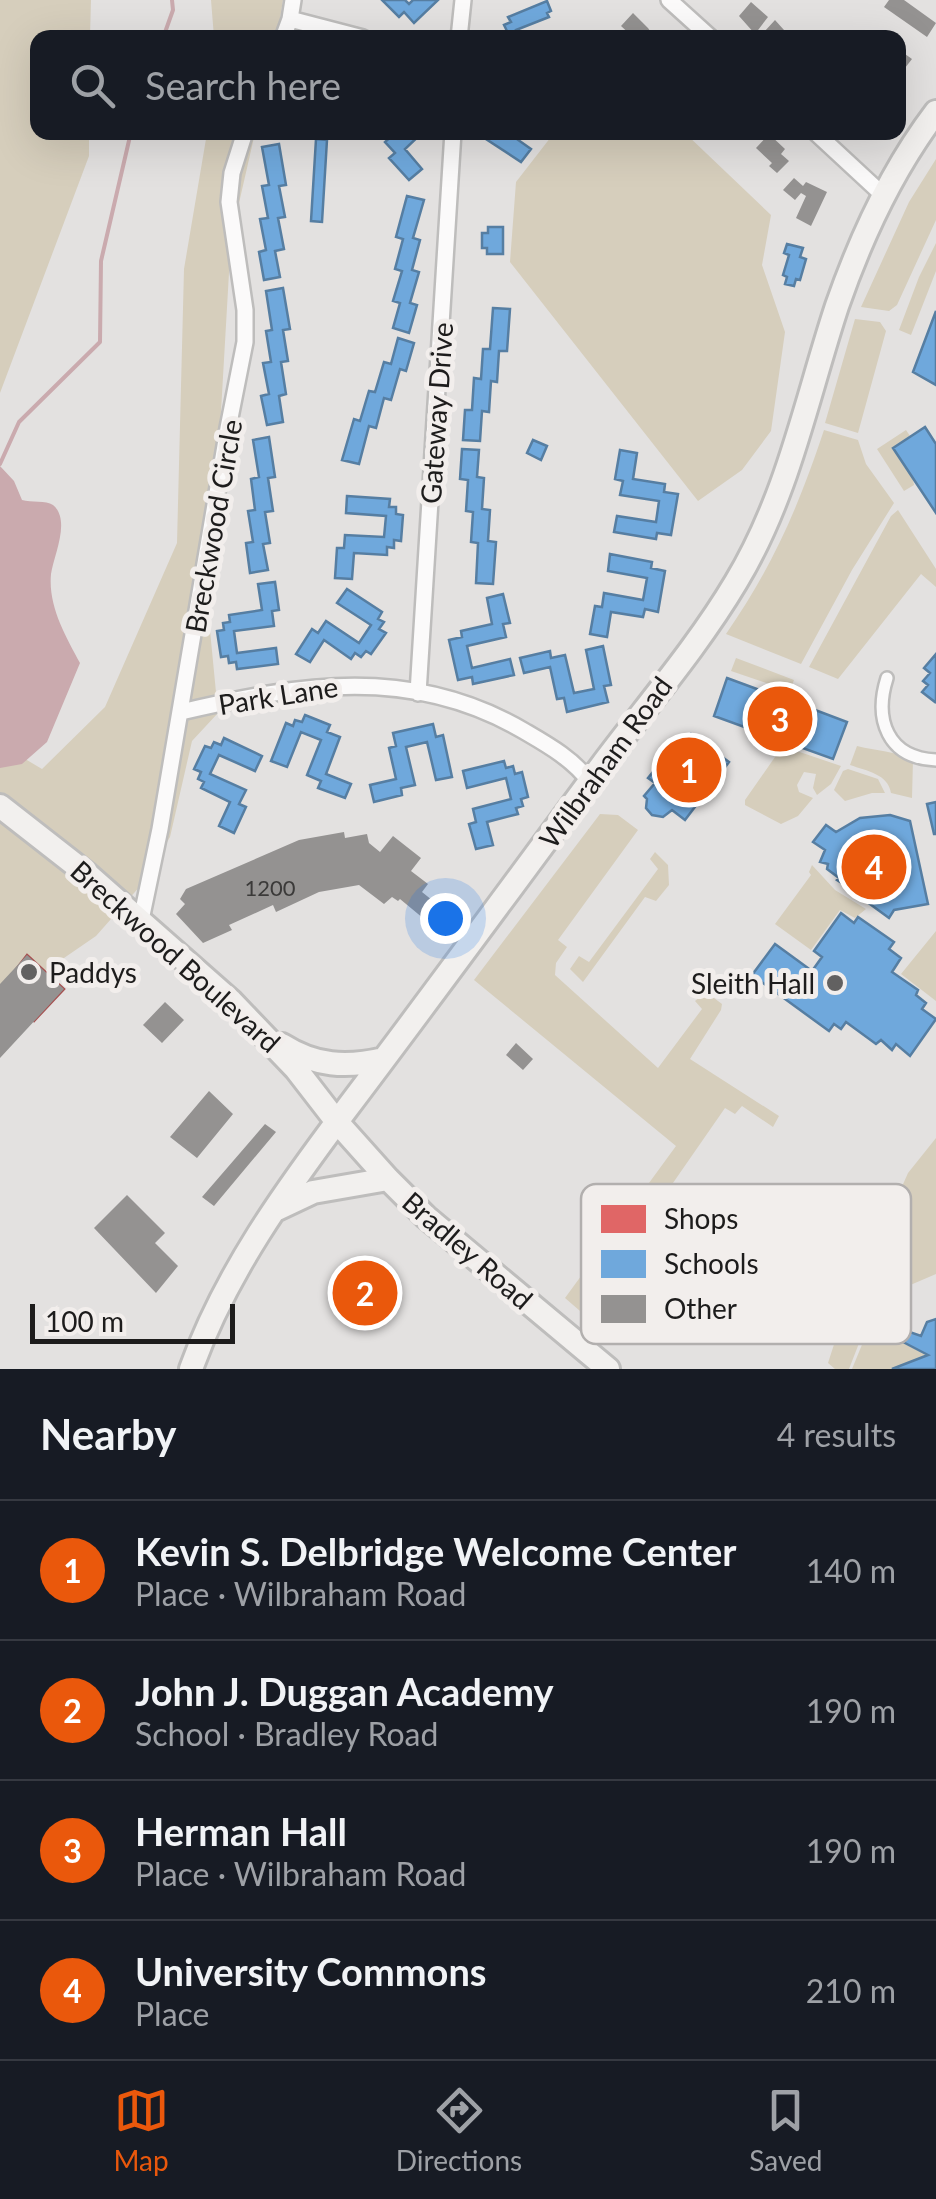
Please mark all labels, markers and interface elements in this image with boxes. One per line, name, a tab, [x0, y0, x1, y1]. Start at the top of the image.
search box	[30, 30, 906, 140]
icon: search	[65, 58, 120, 113]
text: Search here	[145, 62, 341, 108]
street label: Gateway Drive	[413, 321, 459, 505]
street label: Breckwood Circle	[178, 417, 248, 635]
street label: Park Lane	[216, 669, 340, 721]
street label: Wilbraham Road	[531, 670, 679, 854]
pin: 3	[748, 682, 812, 756]
pin: 1	[656, 732, 722, 808]
pin: 4	[842, 830, 906, 904]
street label: Breckwood Boulevard	[64, 853, 288, 1059]
house number: 1200	[244, 874, 296, 901]
your location	[420, 893, 471, 944]
place label: Paddys	[49, 955, 137, 989]
marker: Paddys	[18, 961, 40, 983]
place label: Sleith Hall	[691, 966, 815, 1000]
marker: Sleith Hall	[824, 972, 846, 994]
street label: Bradley Road	[396, 1184, 540, 1316]
legend	[581, 1184, 911, 1344]
text: Shops	[664, 1201, 738, 1235]
text: Schools	[664, 1246, 759, 1280]
pin: 2	[332, 1256, 398, 1330]
text: Other	[664, 1291, 737, 1325]
scale bar	[30, 1299, 235, 1344]
text: 100 m	[45, 1304, 124, 1338]
text: Nearby	[40, 1409, 177, 1459]
text: 4 results	[777, 1415, 896, 1454]
text: Kevin S. Delbridge Welcome Center	[135, 1528, 736, 1574]
text: 1	[63, 1551, 82, 1590]
text: 140 m	[806, 1551, 896, 1590]
text: Place · Wilbraham Road	[135, 1574, 466, 1613]
text: John J. Duggan Academy	[135, 1668, 553, 1714]
text: 2	[63, 1691, 82, 1730]
text: 190 m	[806, 1691, 896, 1730]
text: School · Bradley Road	[135, 1714, 438, 1753]
text: Herman Hall	[135, 1808, 347, 1854]
text: 3	[63, 1831, 82, 1870]
text: 190 m	[806, 1831, 896, 1870]
text: Place · Wilbraham Road	[135, 1854, 466, 1893]
text: University Commons	[135, 1948, 487, 1994]
text: 4	[63, 1971, 82, 2010]
text: 210 m	[806, 1971, 896, 2010]
text: Place	[135, 1994, 209, 2033]
tab: Map	[114, 2083, 169, 2177]
tab: Directions	[396, 2083, 522, 2177]
tab: Saved	[749, 2083, 822, 2177]

